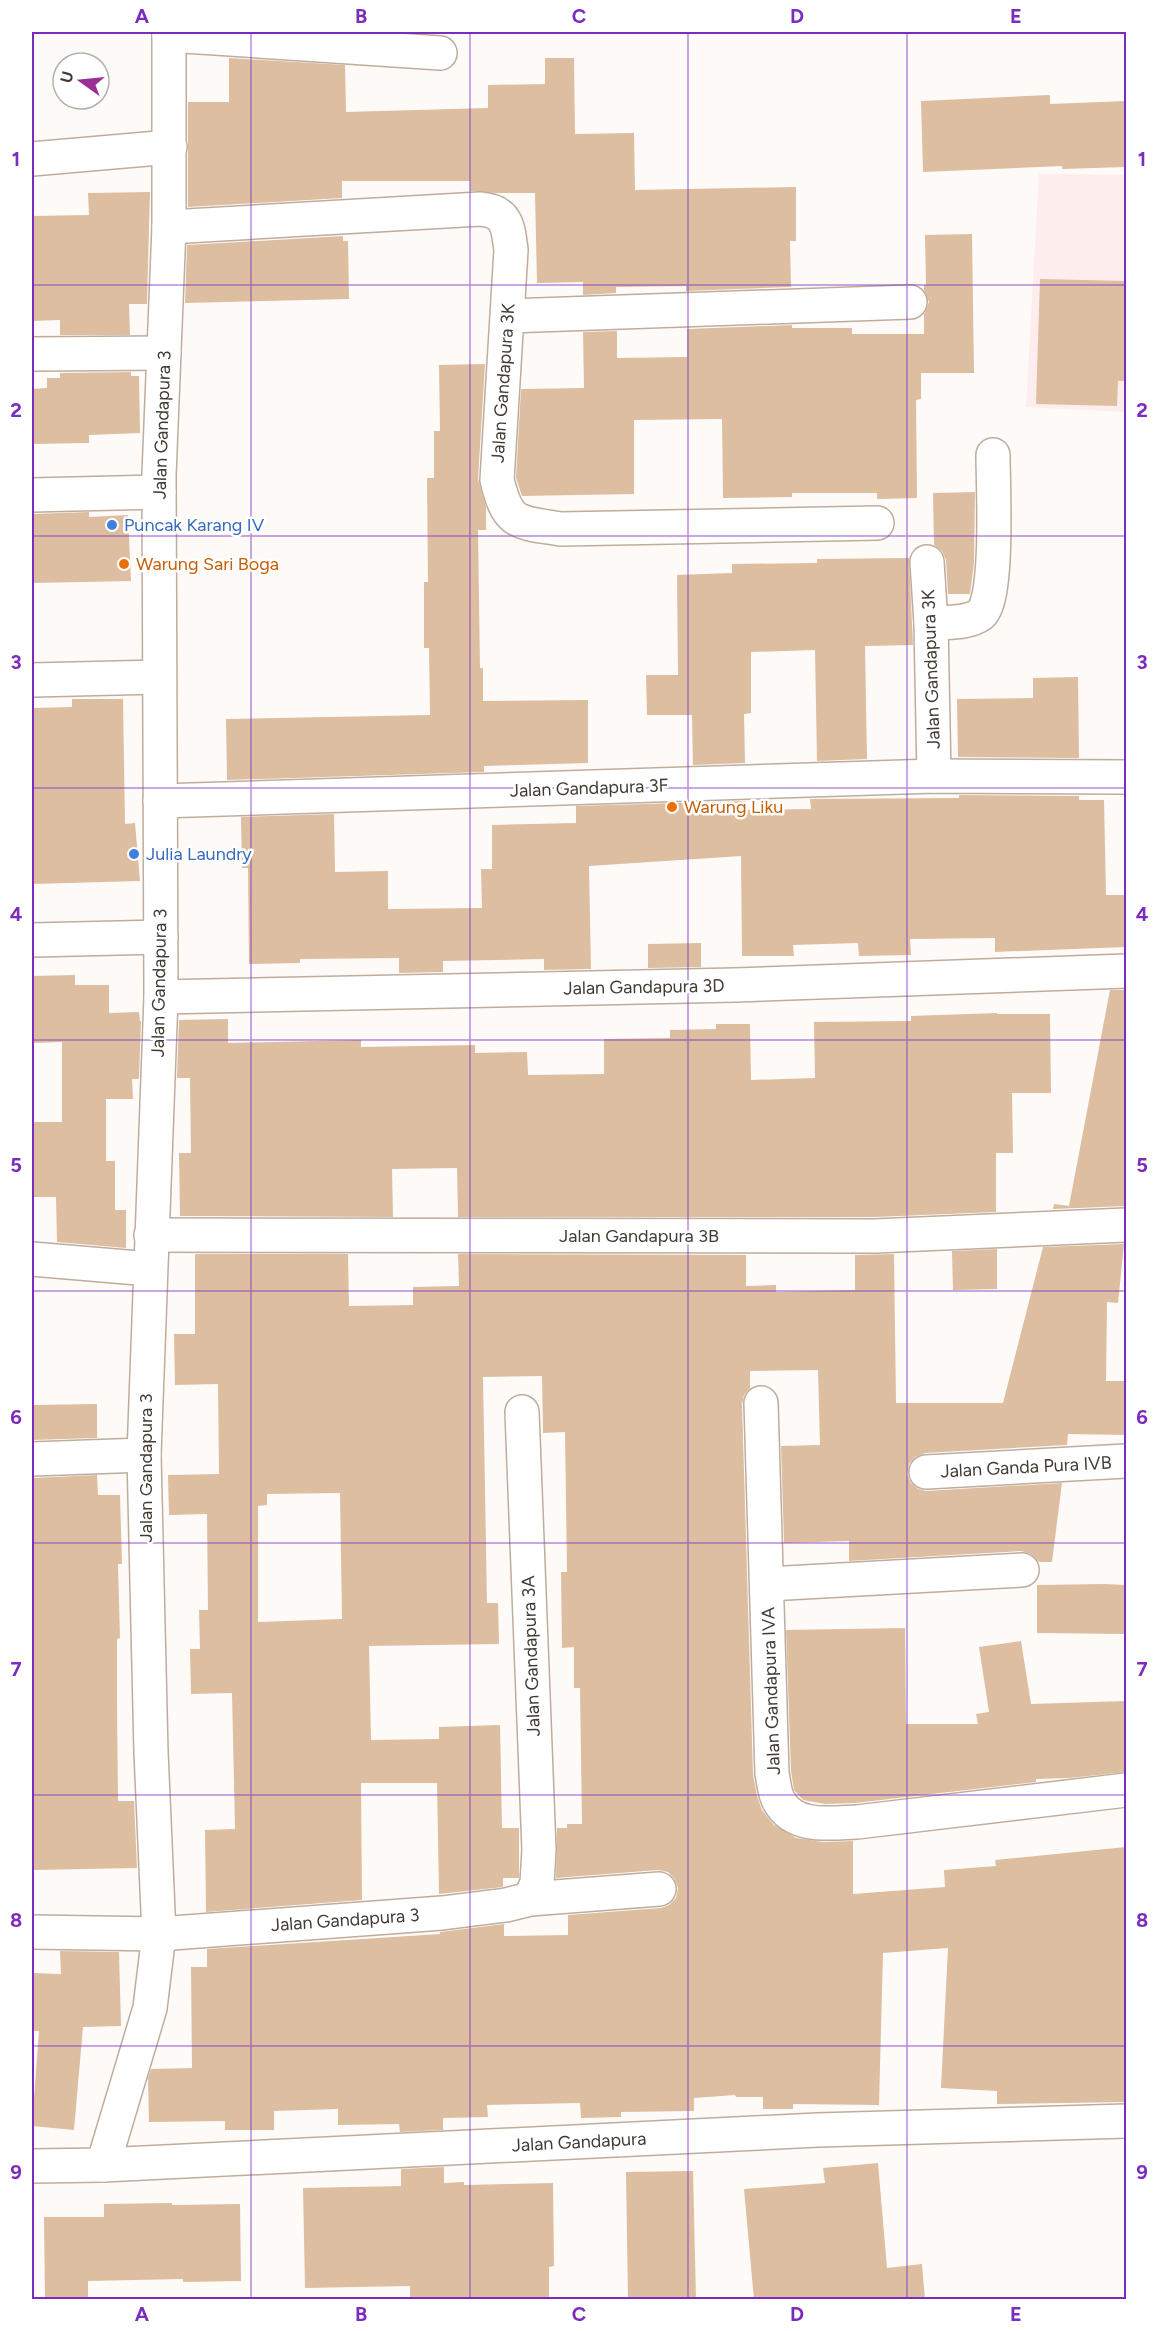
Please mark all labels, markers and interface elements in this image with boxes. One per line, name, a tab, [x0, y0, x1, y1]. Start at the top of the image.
text: A	[135, 4, 150, 28]
text: B	[355, 4, 367, 28]
text: C	[572, 4, 586, 28]
text: D	[790, 4, 804, 28]
text: E	[1010, 4, 1022, 28]
north arrow	[51, 51, 111, 111]
text: U	[56, 69, 78, 85]
text: 1	[12, 147, 20, 171]
text: 1	[1138, 147, 1146, 171]
street label: Jalan Gandapura 3K	[486, 302, 520, 464]
street label: Jalan Gandapura 3	[148, 350, 176, 500]
text: 2	[10, 398, 22, 422]
text: 2	[1136, 398, 1148, 422]
place label: Puncak Karang IV	[124, 514, 265, 536]
marker: Puncak Karang IV	[105, 518, 119, 532]
place label: Warung Sari Boga	[136, 553, 279, 575]
marker: Warung Sari Boga	[117, 557, 131, 571]
street label: Jalan Gandapura 3K	[917, 589, 945, 749]
text: 3	[10, 650, 22, 674]
text: 3	[1136, 650, 1148, 674]
street label: Jalan Gandapura 3F	[509, 774, 669, 802]
place label: Warung Liku	[684, 796, 783, 818]
marker: Warung Liku	[665, 800, 679, 814]
place label: Julia Laundry	[146, 843, 252, 865]
marker: Julia Laundry	[127, 847, 141, 861]
text: 4	[10, 902, 23, 926]
text: 4	[1136, 902, 1149, 926]
street label: Jalan Gandapura 3	[147, 908, 171, 1058]
street label: Jalan Gandapura 3D	[563, 975, 725, 999]
text: 5	[10, 1153, 22, 1177]
text: 5	[1136, 1153, 1148, 1177]
street label: Jalan Gandapura 3B	[559, 1225, 719, 1247]
street label: Jalan Gandapura 3	[135, 1394, 157, 1542]
text: 6	[10, 1405, 22, 1429]
text: 6	[1136, 1405, 1148, 1429]
street label: Jalan Ganda Pura IVB	[940, 1452, 1112, 1482]
street label: Jalan Gandapura 3A	[517, 1575, 545, 1737]
street label: Jalan Gandapura IVA	[757, 1607, 785, 1775]
text: 7	[10, 1657, 22, 1681]
text: 7	[1136, 1657, 1148, 1681]
street label: Jalan Gandapura 3	[270, 1904, 420, 1936]
text: 8	[10, 1908, 22, 1932]
text: 8	[1136, 1908, 1148, 1932]
street label: Jalan Gandapura	[511, 2127, 647, 2157]
text: 9	[10, 2160, 22, 2184]
text: 9	[1136, 2160, 1148, 2184]
text: A	[135, 2302, 150, 2326]
text: B	[355, 2302, 367, 2326]
text: C	[572, 2302, 586, 2326]
text: D	[790, 2302, 804, 2326]
text: E	[1010, 2302, 1022, 2326]

